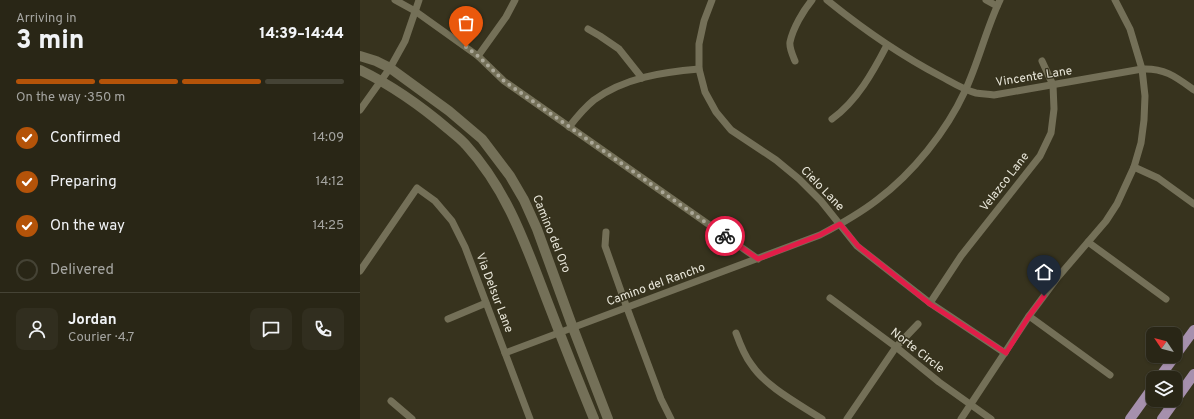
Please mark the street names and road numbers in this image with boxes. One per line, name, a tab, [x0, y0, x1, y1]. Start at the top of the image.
street label: Vincente Lane	[995, 63, 1073, 91]
street label: Velazco Lane	[977, 149, 1033, 215]
street label: Cielo Lane	[797, 163, 847, 215]
street label: Camino del Oro	[528, 193, 574, 276]
street label: Via Delsur Lane	[471, 251, 517, 335]
street label: Camino del Rancho	[604, 260, 708, 310]
street label: Norte Circle	[887, 325, 947, 377]

